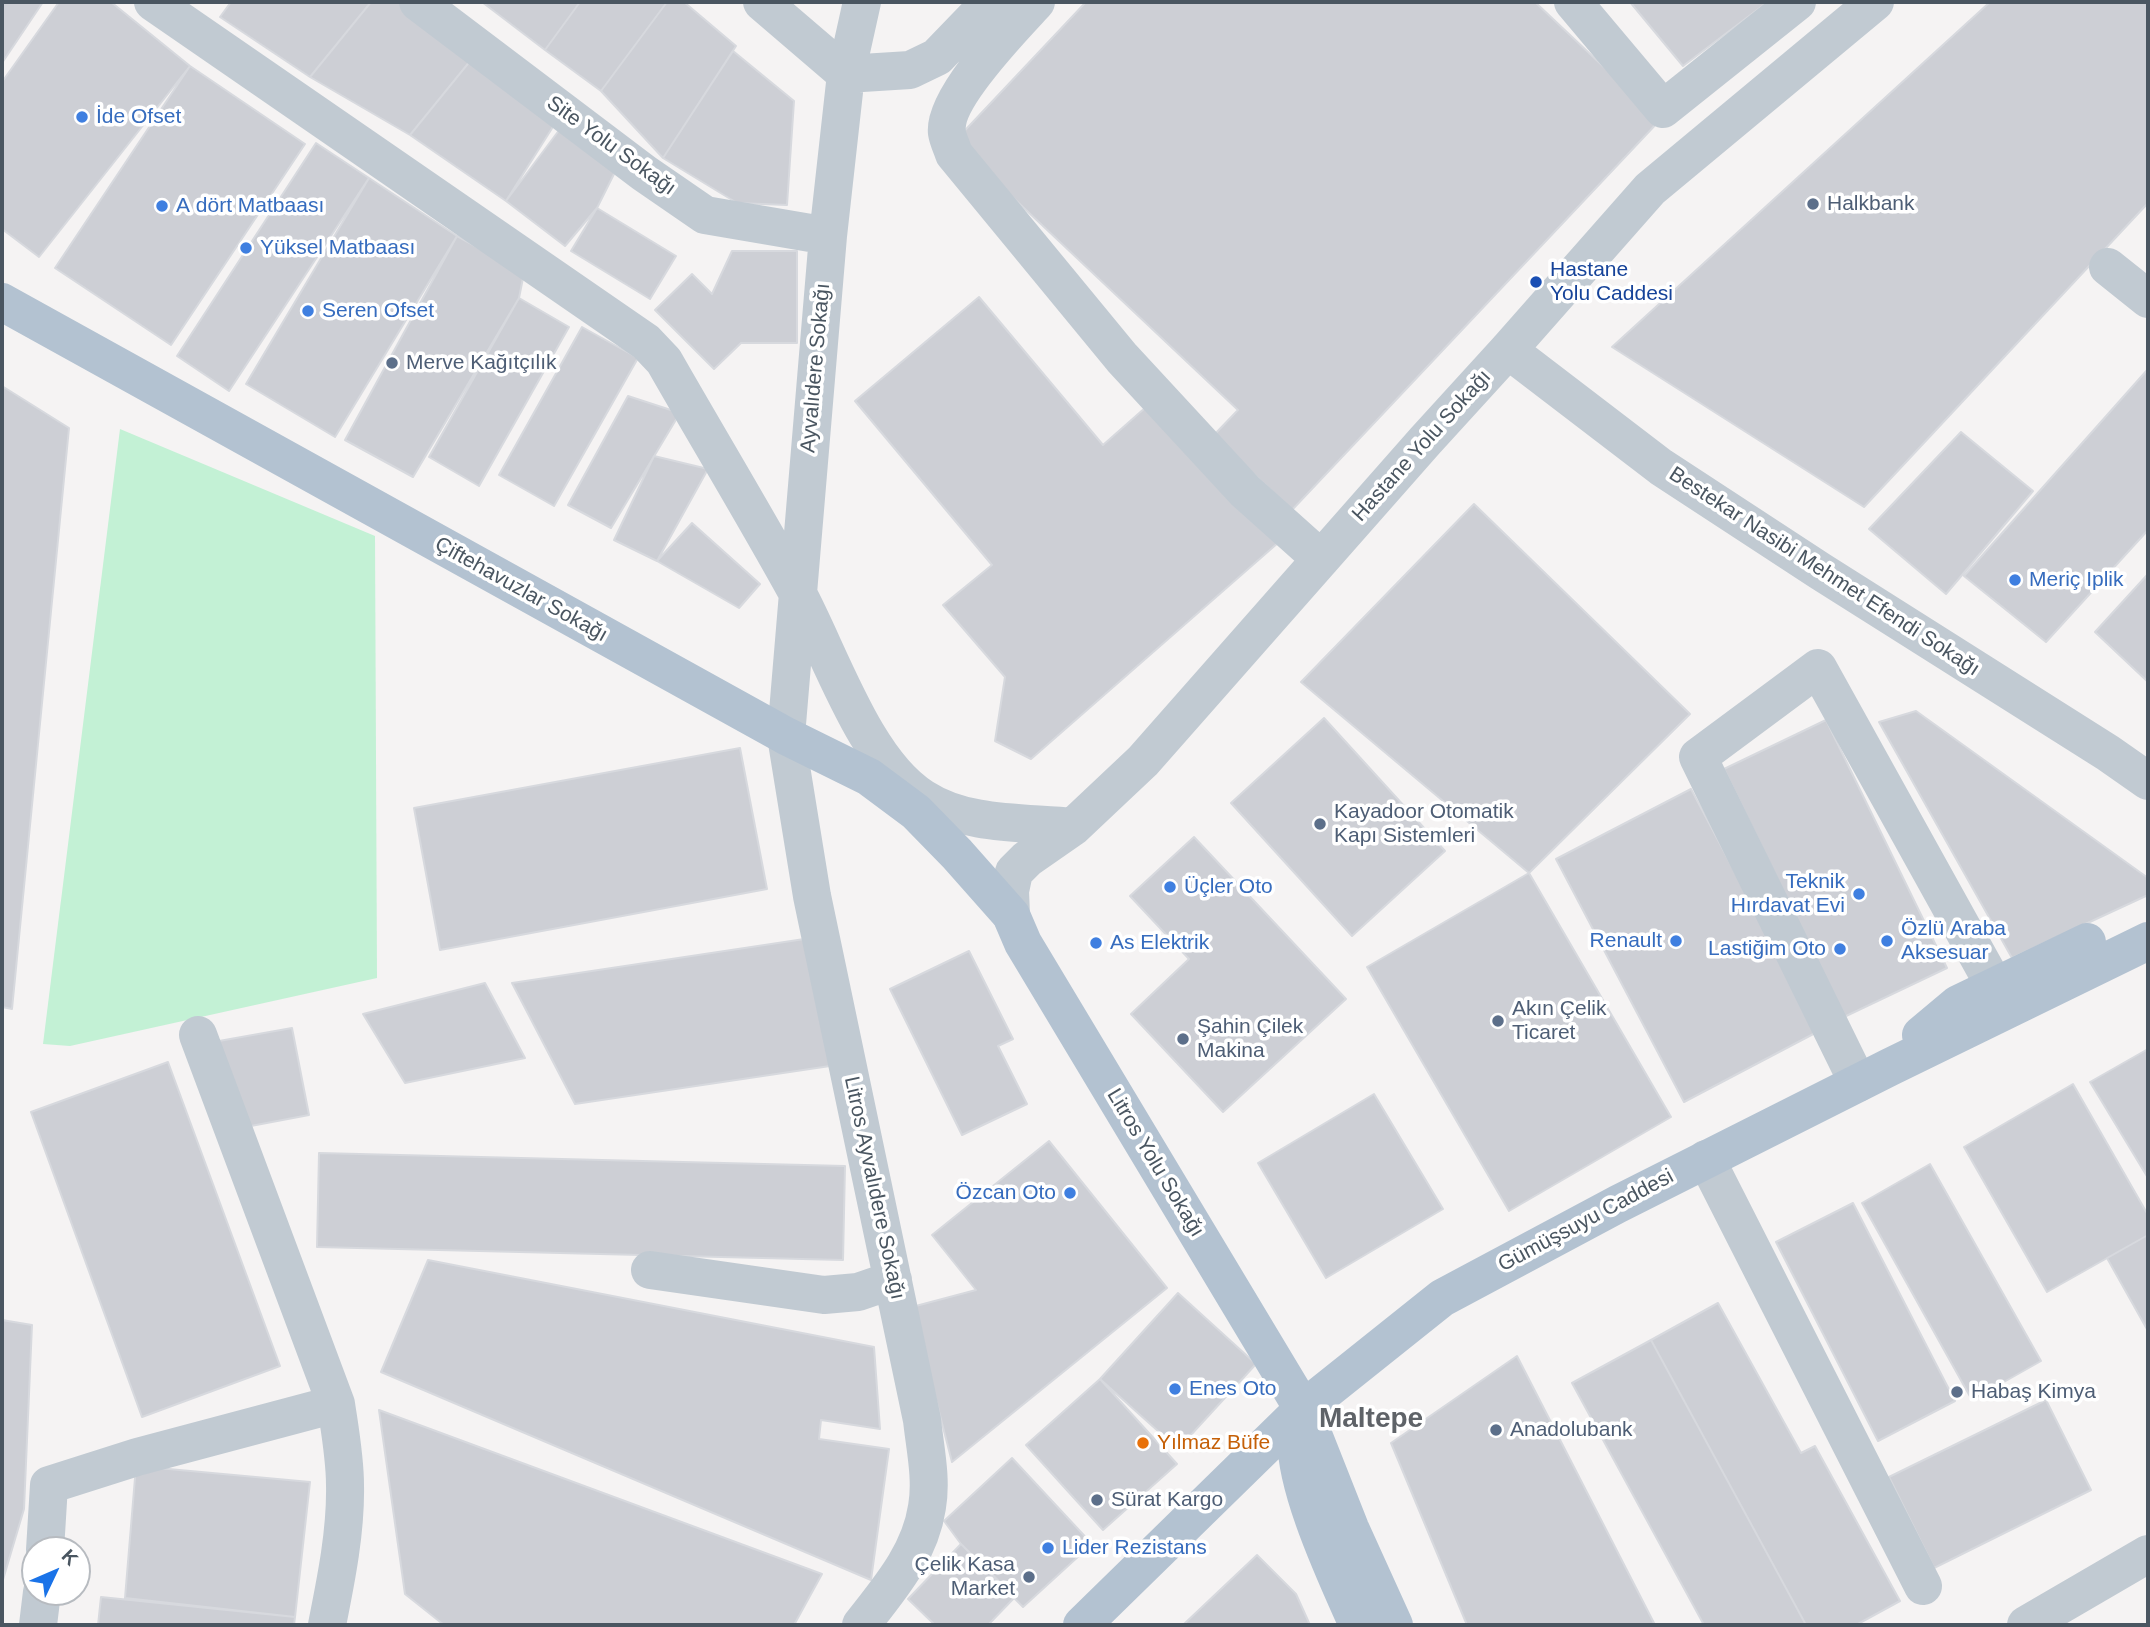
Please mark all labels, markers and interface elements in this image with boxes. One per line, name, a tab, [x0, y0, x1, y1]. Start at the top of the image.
street label: Site Yolu Sokağı	[542, 91, 680, 201]
place label: İde Ofset	[96, 104, 181, 130]
marker: İde Ofset	[74, 109, 90, 125]
place label: Halkbank	[1827, 191, 1915, 217]
place label: A dört Matbaası	[176, 193, 324, 219]
marker: Halkbank	[1805, 196, 1821, 212]
marker: A dört Matbaası	[154, 198, 170, 214]
place label: Yüksel Matbaası	[260, 235, 415, 261]
marker: Yüksel Matbaası	[238, 240, 254, 256]
place label: Hastane Yolu Caddesi	[1550, 257, 1673, 307]
marker: Hastane Yolu Caddesi	[1528, 274, 1544, 290]
street label: Ayvalıdere Sokağı	[796, 282, 836, 454]
place label: Seren Ofset	[322, 298, 434, 324]
marker: Seren Ofset	[300, 303, 316, 319]
place label: Merve Kağıtçılık	[406, 350, 557, 376]
marker: Merve Kağıtçılık	[384, 355, 400, 371]
street label: Hastane Yolu Sokağı	[1347, 365, 1497, 527]
street label: Bestekar Nasibi Mehmet Efendi Sokağı	[1664, 462, 1984, 682]
street label: Çiftehavuzlar Sokağı	[430, 532, 612, 648]
place label: Meriç Iplik	[2029, 567, 2124, 593]
marker: Meriç Iplik	[2007, 572, 2023, 588]
place label: Kayadoor Otomatik Kapı Sistemleri	[1334, 799, 1514, 849]
marker: Kayadoor Otomatik Kapı Sistemleri	[1312, 816, 1328, 832]
place label: Teknik Hırdavat Evi	[1731, 869, 1845, 919]
place label: Üçler Oto	[1184, 874, 1273, 900]
marker: Üçler Oto	[1162, 879, 1178, 895]
marker: Teknik Hırdavat Evi	[1851, 886, 1867, 902]
place label: Özlü Araba Aksesuar	[1901, 916, 2006, 966]
place label: Renault	[1590, 928, 1662, 954]
place label: As Elektrik	[1110, 930, 1209, 956]
marker: Renault	[1668, 933, 1684, 949]
marker: Özlü Araba Aksesuar	[1879, 933, 1895, 949]
marker: As Elektrik	[1088, 935, 1104, 951]
place label: Lastiğim Oto	[1708, 936, 1826, 962]
marker: Lastiğim Oto	[1832, 941, 1848, 957]
place label: Akın Çelik Ticaret	[1512, 996, 1607, 1046]
marker: Akın Çelik Ticaret	[1490, 1013, 1506, 1029]
place label: Şahin Çilek Makina	[1197, 1014, 1303, 1064]
marker: Şahin Çilek Makina	[1175, 1031, 1191, 1047]
street label: Litros Ayvalıdere Sokağı	[838, 1074, 910, 1302]
street label: Litros Yolu Sokağı	[1101, 1084, 1209, 1242]
street label: Gümüşsuyu Caddesi	[1494, 1164, 1678, 1278]
place label: Özcan Oto	[956, 1180, 1056, 1206]
marker: Özcan Oto	[1062, 1185, 1078, 1201]
place label: Enes Oto	[1189, 1376, 1277, 1402]
place label: Habaş Kimya	[1971, 1379, 2096, 1405]
marker: Enes Oto	[1167, 1381, 1183, 1397]
marker: Habaş Kimya	[1949, 1384, 1965, 1400]
district label: Maltepe	[1319, 1402, 1423, 1436]
place label: Anadolubank	[1510, 1417, 1633, 1443]
marker: Anadolubank	[1488, 1422, 1504, 1438]
place label: Yılmaz Büfe	[1157, 1430, 1270, 1456]
marker: Yılmaz Büfe	[1135, 1435, 1151, 1451]
place label: Sürat Kargo	[1111, 1487, 1223, 1513]
marker: Sürat Kargo	[1089, 1492, 1105, 1508]
place label: Lider Rezistans	[1062, 1535, 1207, 1561]
north arrow	[21, 1536, 91, 1606]
marker: Lider Rezistans	[1040, 1540, 1056, 1556]
text: K	[58, 1545, 82, 1570]
place label: Çelik Kasa Market	[915, 1552, 1015, 1602]
marker: Çelik Kasa Market	[1021, 1569, 1037, 1585]

